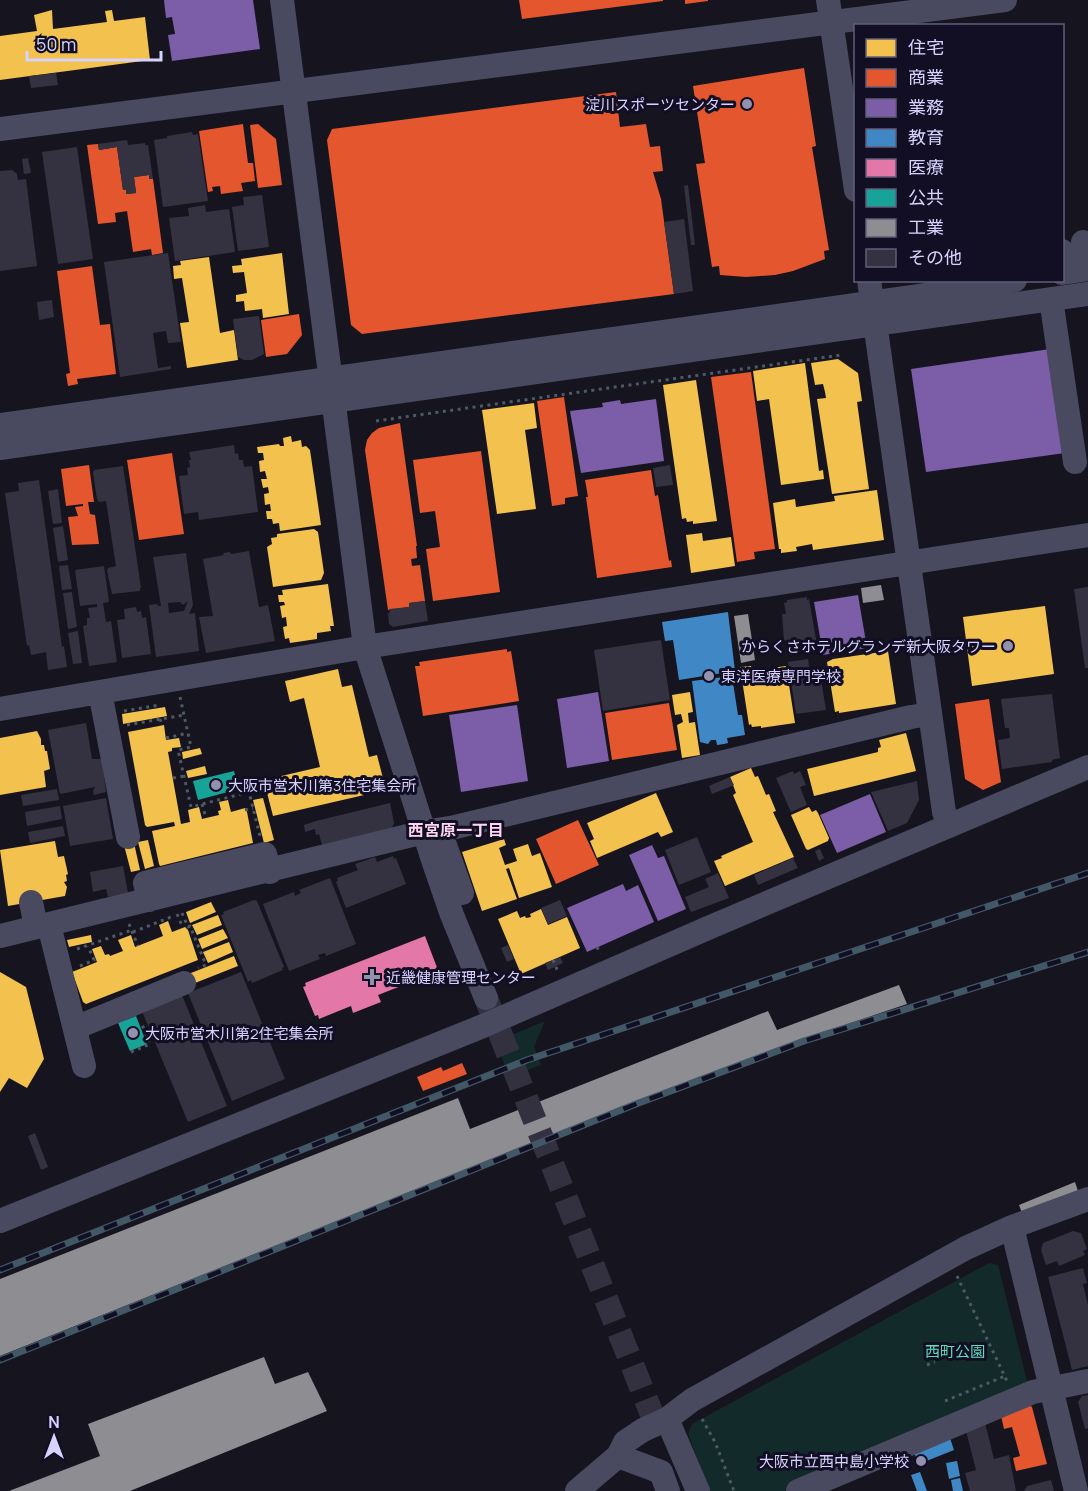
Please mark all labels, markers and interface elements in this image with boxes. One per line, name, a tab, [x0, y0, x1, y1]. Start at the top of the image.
scale bar	[27, 24, 160, 62]
legend	[854, 24, 1064, 282]
text: 50 m	[36, 32, 76, 56]
text: 住宅	[908, 35, 944, 59]
text: 商業	[908, 65, 944, 89]
place label: 淀川スポーツセンター	[585, 94, 735, 115]
text: 業務	[908, 95, 944, 119]
marker: 淀川スポーツセンター	[740, 97, 754, 111]
text: 教育	[908, 125, 944, 149]
text: 医療	[908, 155, 944, 179]
text: 公共	[908, 185, 944, 209]
text: 工業	[908, 215, 944, 239]
text: その他	[908, 245, 962, 269]
place label: からくさホテルグランデ新大阪タワー	[741, 636, 996, 657]
marker: からくさホテルグランデ新大阪タワー	[1001, 639, 1015, 653]
place label: 東洋医療専門学校	[721, 666, 841, 687]
marker: 東洋医療専門学校	[702, 669, 716, 683]
place label: 大阪市営木川第3住宅集会所	[228, 775, 416, 796]
marker: 大阪市営木川第3住宅集会所	[209, 778, 223, 792]
district label: 西宮原一丁目	[408, 819, 504, 841]
place label: 近畿健康管理センター	[386, 967, 536, 988]
marker: 近畿健康管理センター	[363, 968, 381, 986]
place label: 大阪市営木川第2住宅集会所	[145, 1023, 334, 1044]
marker: 大阪市営木川第2住宅集会所	[126, 1026, 140, 1040]
park label: 西町公園	[925, 1341, 985, 1362]
north arrow	[24, 1407, 84, 1467]
text: N	[48, 1411, 60, 1433]
place label: 大阪市立西中島小学校	[759, 1451, 909, 1472]
marker: 大阪市立西中島小学校	[914, 1454, 928, 1468]

